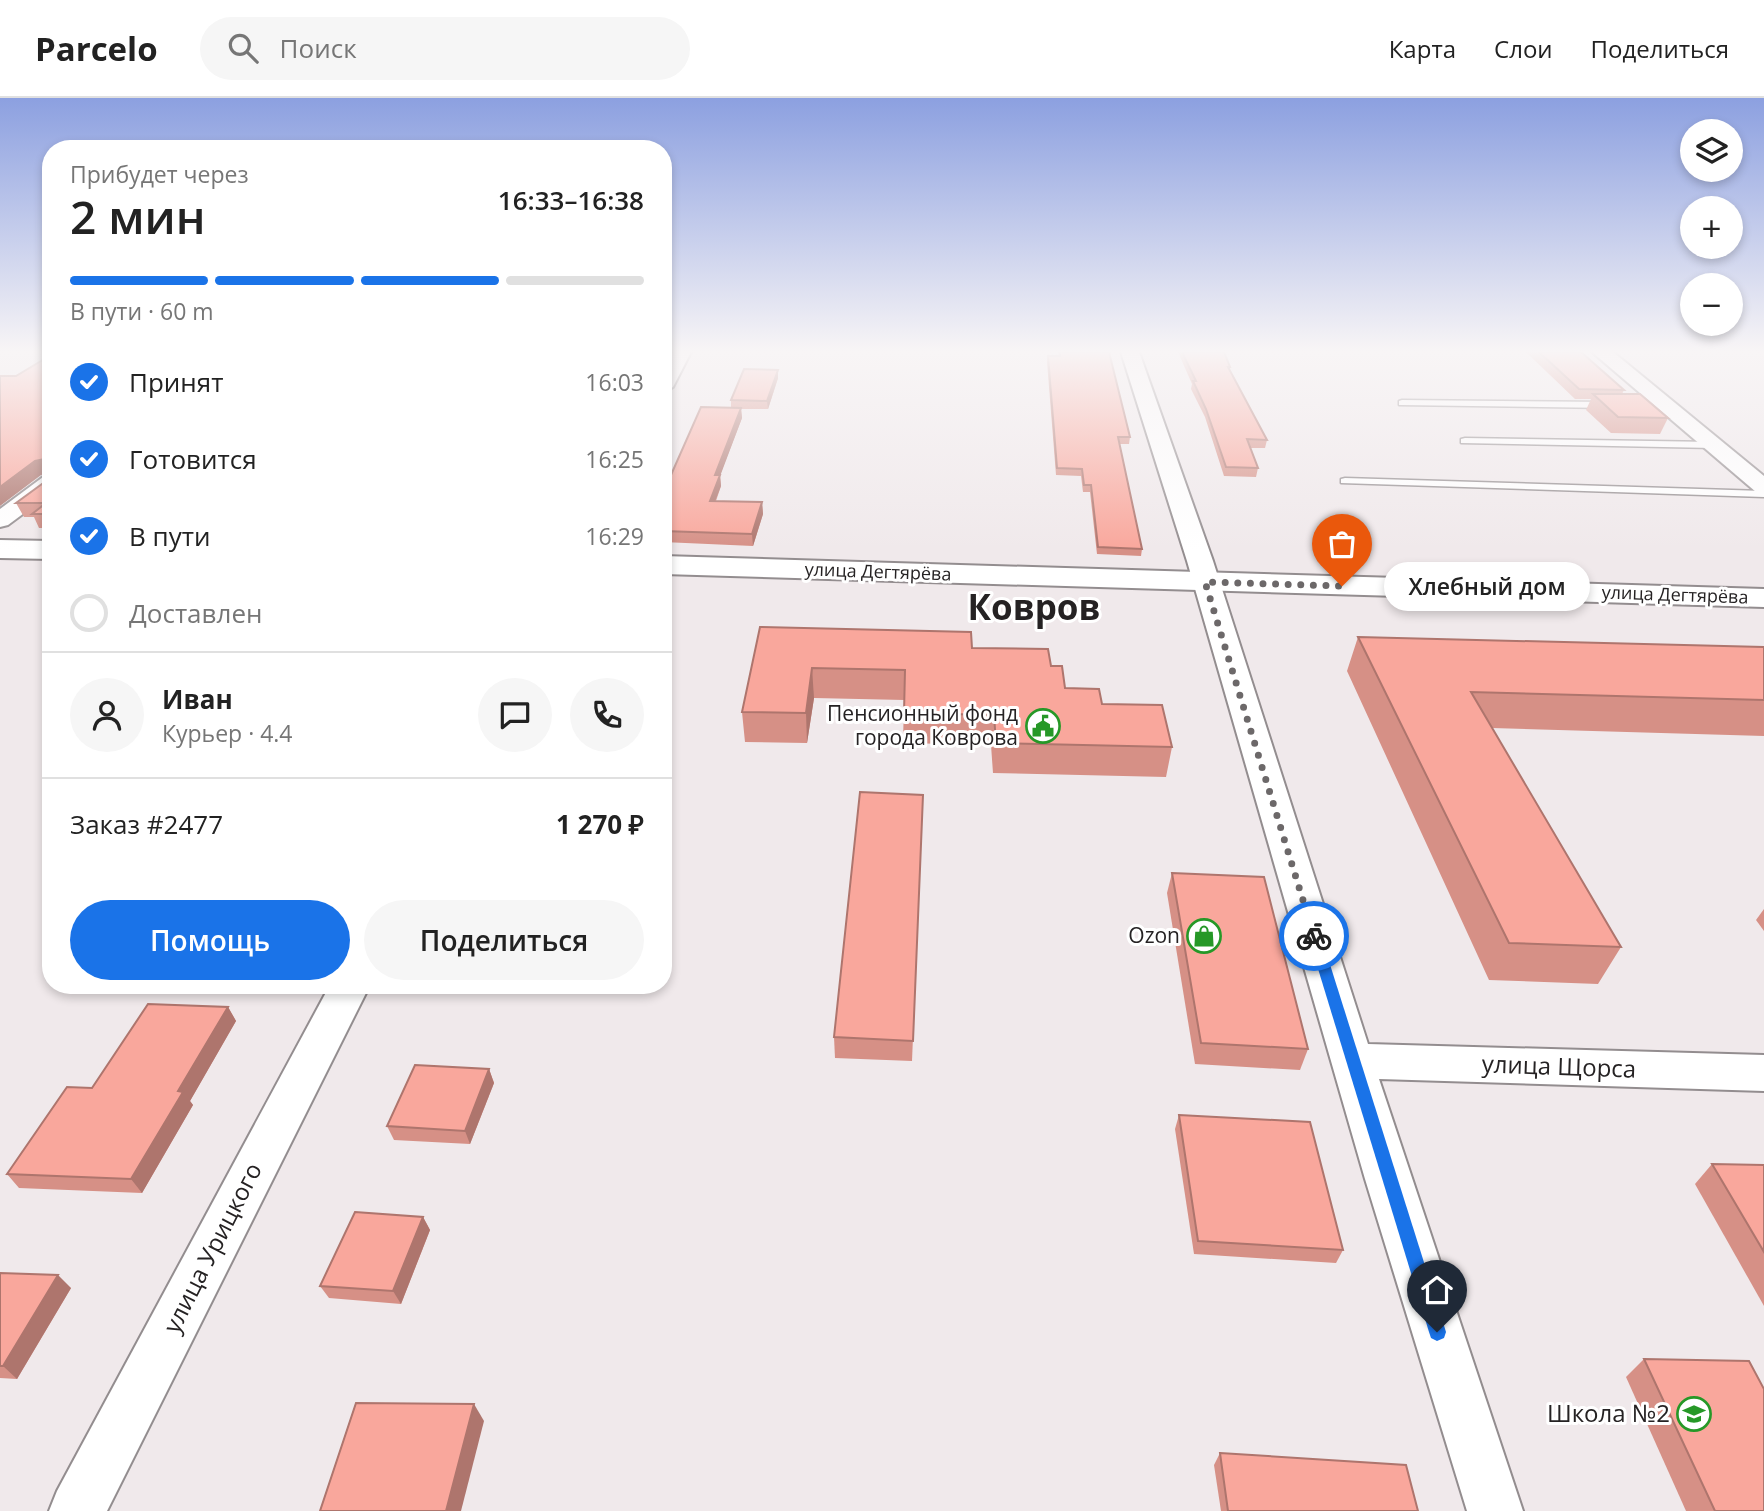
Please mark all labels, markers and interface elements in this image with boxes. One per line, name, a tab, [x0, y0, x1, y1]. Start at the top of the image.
search box	[200, 17, 690, 80]
text: Parcelo	[35, 26, 158, 71]
icon: search	[224, 29, 262, 67]
text: Поиск	[280, 30, 357, 66]
text: Карта	[1389, 32, 1456, 65]
text: Слои	[1494, 32, 1553, 65]
text: Поделиться	[1591, 32, 1729, 65]
map controls	[1680, 119, 1743, 336]
button: layers	[1680, 119, 1743, 182]
text: Прибудет через	[70, 158, 249, 190]
text: 16:33–16:38	[498, 182, 644, 218]
text: 2 мин	[70, 185, 206, 247]
button: +	[1680, 196, 1743, 259]
button: −	[1680, 273, 1743, 336]
text: В пути · 60 m	[70, 295, 214, 327]
icon: check	[70, 363, 108, 401]
text: Принят	[129, 364, 223, 400]
text: 16:03	[585, 366, 644, 398]
icon: check	[70, 440, 108, 478]
text: Готовится	[129, 441, 257, 477]
text: 16:25	[585, 443, 644, 475]
pin	[1312, 514, 1372, 586]
icon: check	[70, 517, 108, 555]
text: В пути	[129, 518, 210, 554]
text: 16:29	[585, 520, 644, 552]
icon: bag	[1323, 525, 1361, 563]
street label: улица Дегтярёва	[804, 556, 952, 586]
callout: Хлебный дом	[1384, 561, 1590, 610]
text: Хлебный дом	[1408, 570, 1566, 602]
street label: улица Дегтярёва	[1601, 579, 1749, 609]
district label: Ковров	[967, 583, 1101, 630]
text: Доставлен	[129, 595, 262, 631]
button: person	[70, 678, 144, 752]
button: chat	[478, 678, 552, 752]
button: phone	[570, 678, 644, 752]
text: Иван	[162, 681, 233, 717]
place label: Пенсионный фонд города Коврова	[827, 699, 1018, 751]
public building icon: Пенсионный фонд города Коврова	[1024, 707, 1062, 745]
text: Курьер · 4.4	[162, 717, 293, 749]
text: Заказ #2477	[70, 806, 223, 842]
text: 1 270 ₽	[556, 806, 644, 842]
button: Помощь	[70, 900, 350, 980]
button: Поделиться	[364, 900, 644, 980]
courier	[1279, 901, 1349, 971]
shop icon: Ozon	[1185, 917, 1223, 955]
icon: bike	[1295, 917, 1333, 955]
place label: Ozon	[1128, 921, 1180, 949]
street label: улица Щорса	[1481, 1046, 1637, 1085]
street label: улица Урицкого	[155, 1157, 269, 1338]
pin	[1407, 1260, 1467, 1332]
icon: home	[1418, 1271, 1456, 1309]
school or university icon: Школа №2	[1675, 1395, 1713, 1433]
place label: Школа №2	[1547, 1396, 1670, 1429]

